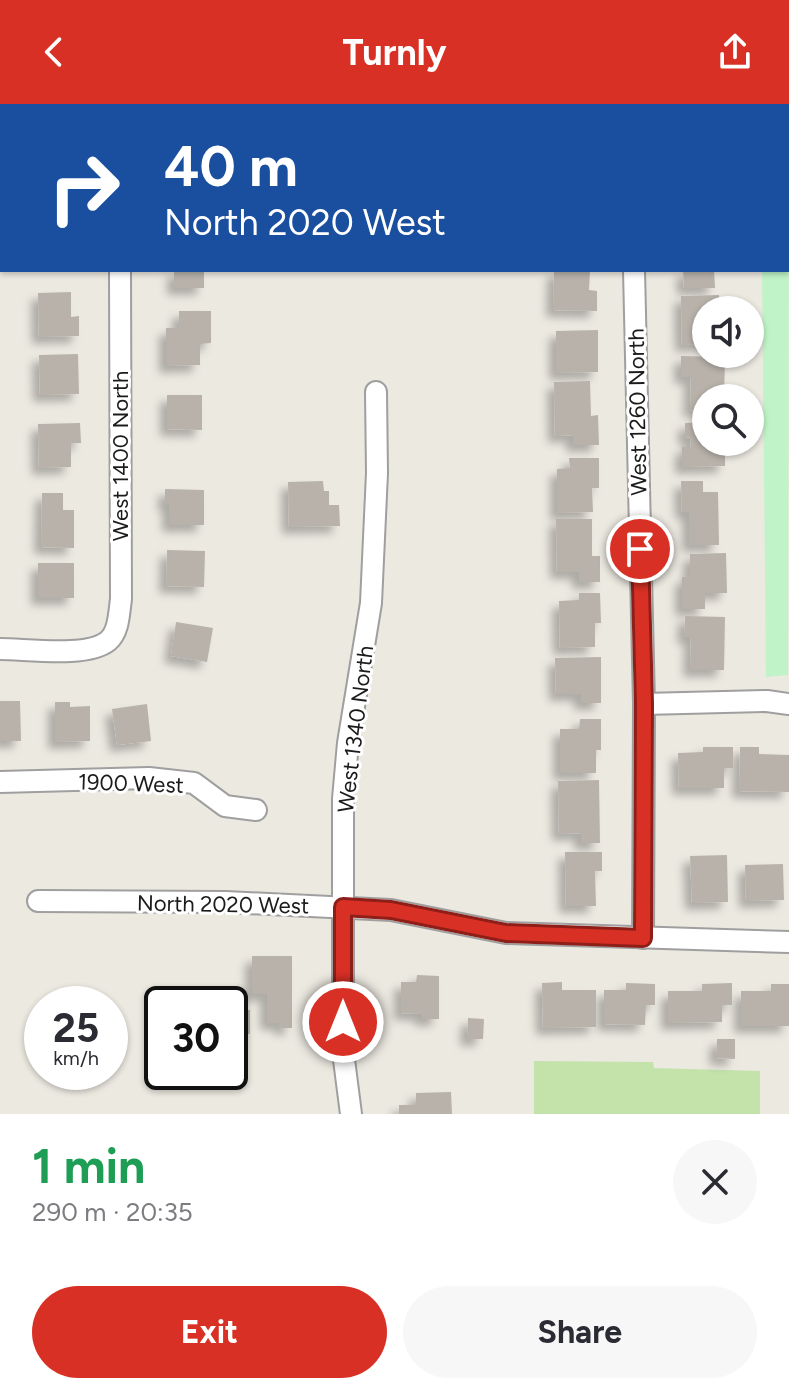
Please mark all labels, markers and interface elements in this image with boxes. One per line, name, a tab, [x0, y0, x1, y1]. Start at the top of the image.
icon: back	[32, 30, 76, 74]
icon: share	[713, 30, 757, 74]
text: Turnly	[343, 31, 446, 74]
text: 40 m	[164, 133, 298, 200]
icon: right	[32, 136, 136, 240]
text: North 2020 West	[164, 201, 446, 244]
map controls	[692, 296, 764, 456]
button: sound	[692, 296, 764, 368]
street label: West 1260 North	[623, 328, 652, 496]
street label: West 1400 North	[107, 371, 134, 541]
button: search	[692, 384, 764, 456]
pin	[606, 515, 674, 583]
icon: arrive	[618, 527, 662, 571]
street label: West 1340 North	[332, 644, 379, 814]
street label: 1900 West	[78, 768, 184, 799]
street label: North 2020 West	[137, 889, 309, 920]
position arrow	[301, 980, 385, 1064]
speed limit sign: 30	[144, 986, 248, 1090]
text: 25	[53, 1004, 99, 1052]
text: km/h	[53, 1046, 99, 1070]
text: 1 min	[32, 1137, 145, 1195]
button: close	[673, 1140, 757, 1224]
text: 290 m · 20:35	[32, 1196, 193, 1228]
button: Exit	[32, 1286, 387, 1378]
button: Share	[403, 1286, 757, 1378]

